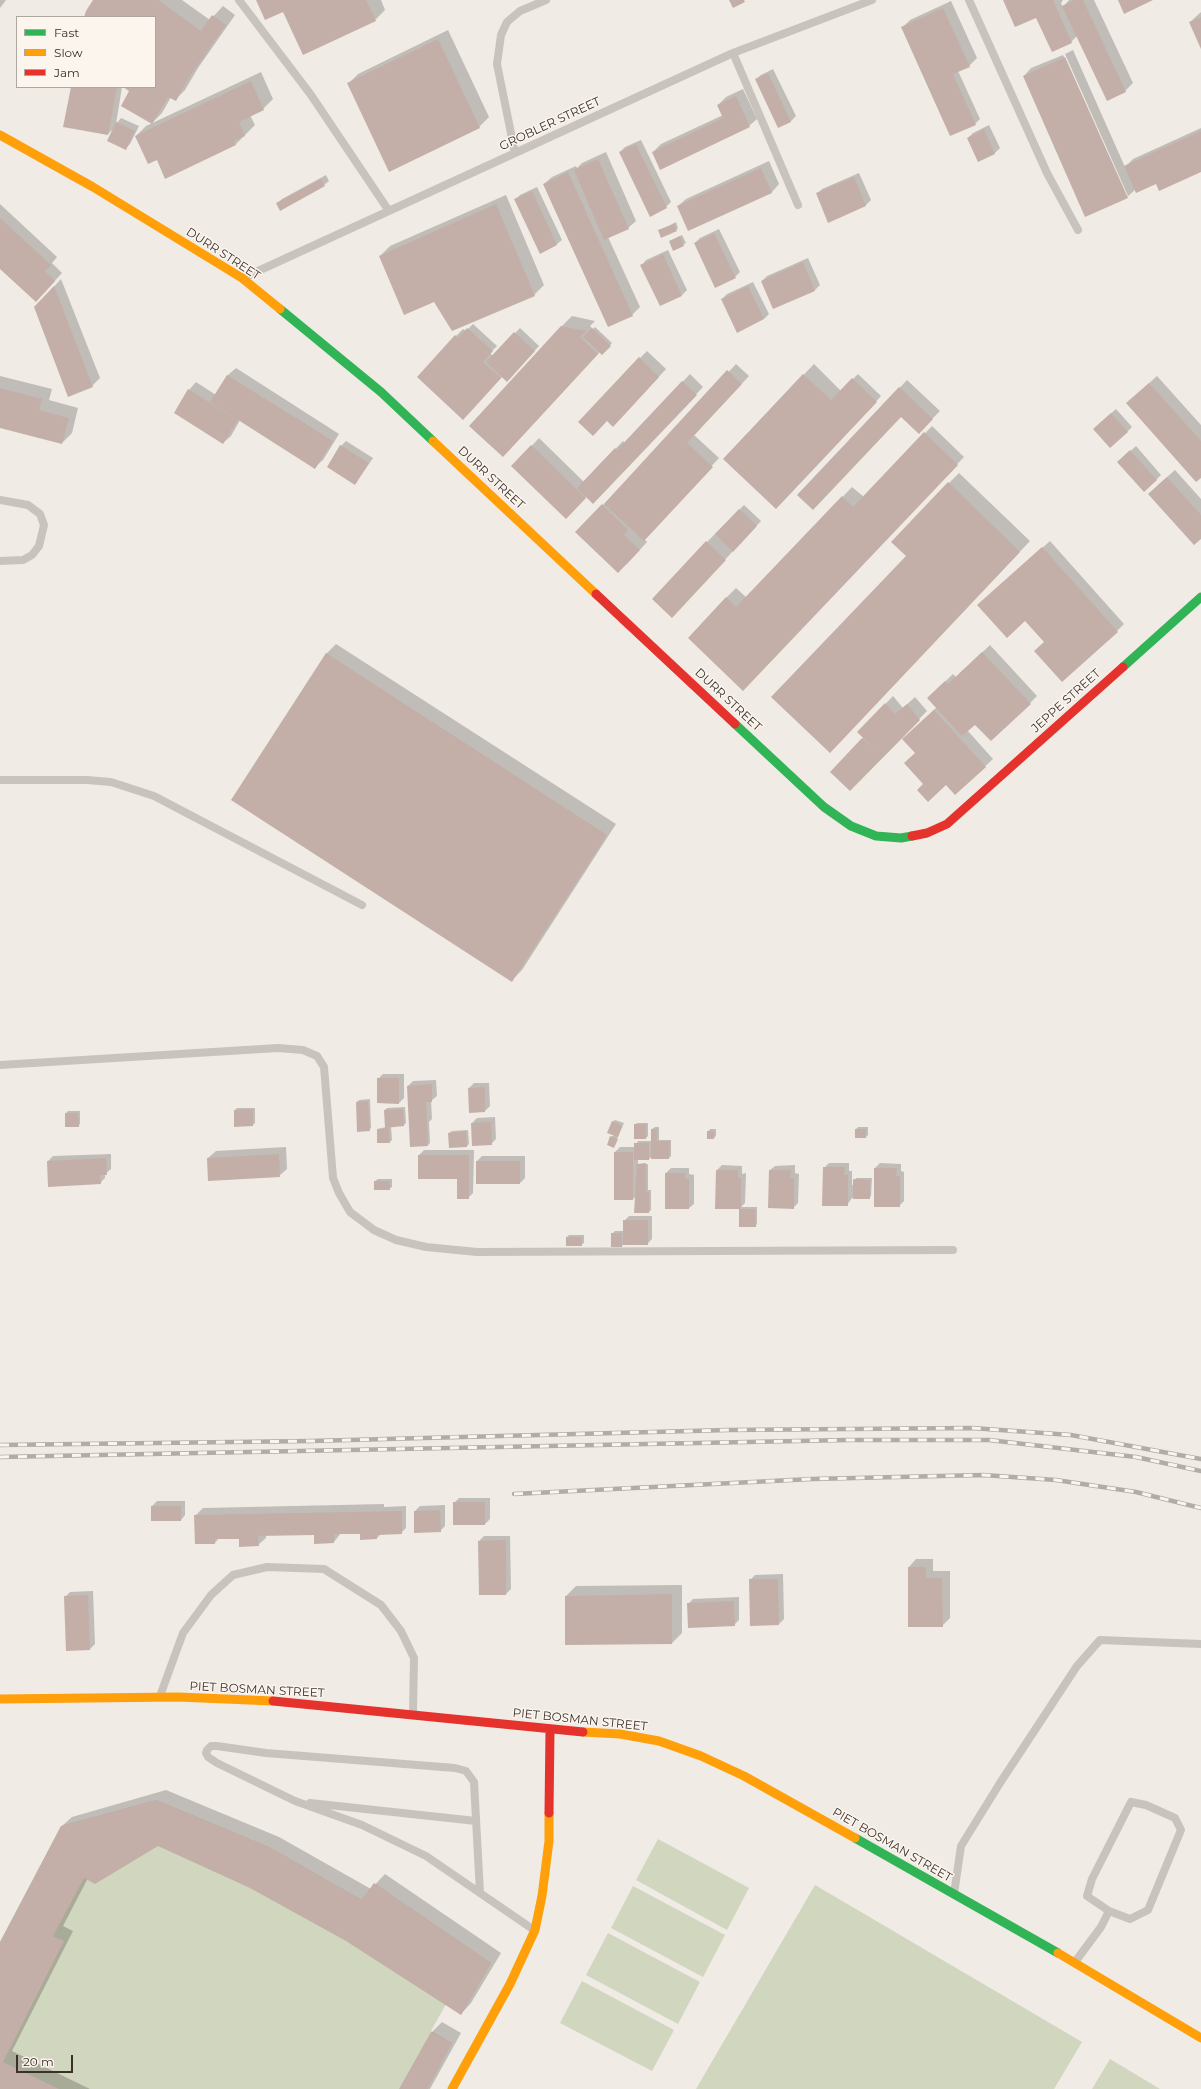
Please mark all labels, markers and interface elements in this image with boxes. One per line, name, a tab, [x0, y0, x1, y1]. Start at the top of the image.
legend	[16, 16, 156, 88]
text: Fast	[54, 25, 79, 40]
text: Slow	[54, 45, 83, 60]
text: Jam	[54, 65, 80, 80]
street label: GROBLER STREET	[497, 94, 603, 154]
street label: DURR STREET	[183, 225, 263, 283]
street label: DURR STREET	[455, 444, 527, 512]
street label: DURR STREET	[692, 666, 764, 734]
street label: JEPPE STREET	[1028, 666, 1104, 736]
street label: PIET BOSMAN STREET	[189, 1679, 325, 1701]
street label: PIET BOSMAN STREET	[512, 1706, 648, 1734]
street label: PIET BOSMAN STREET	[830, 1805, 954, 1885]
scale bar	[18, 2047, 75, 2073]
text: 20 m	[23, 2054, 54, 2069]

